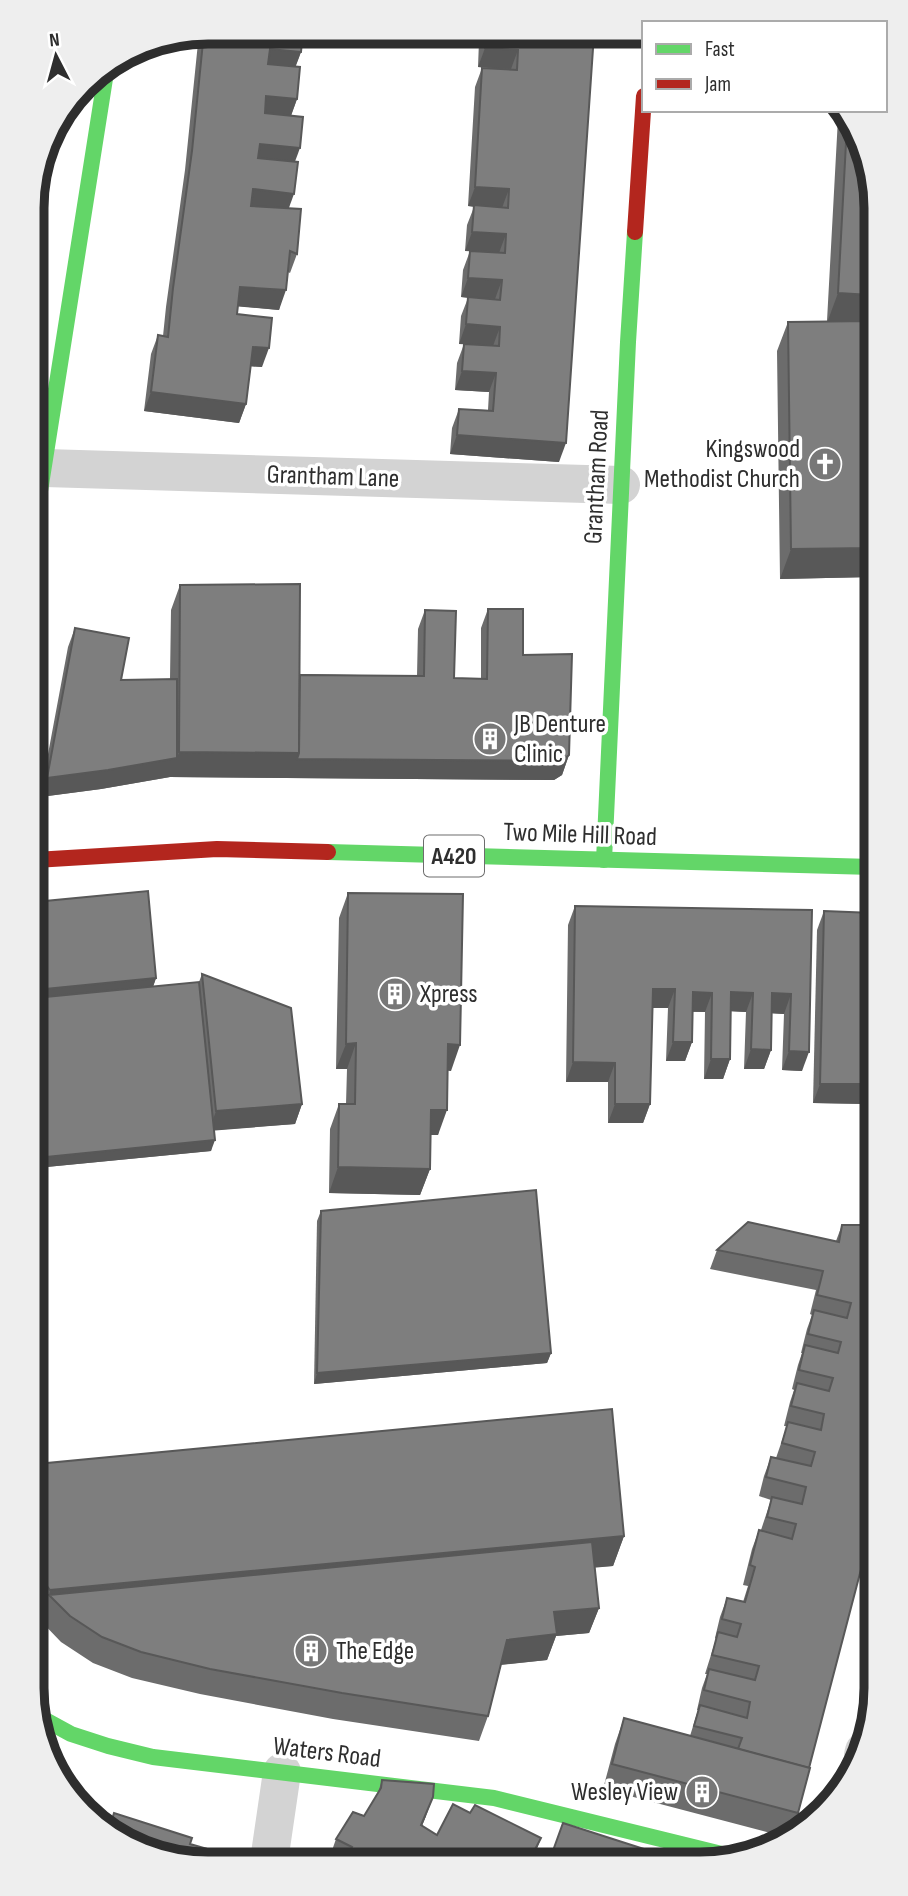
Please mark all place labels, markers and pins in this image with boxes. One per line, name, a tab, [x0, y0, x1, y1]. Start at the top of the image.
place label: Kingswood Methodist Church	[644, 434, 800, 495]
church icon: Kingswood Methodist Church	[806, 445, 844, 483]
place label: JB Denture Clinic	[513, 709, 606, 770]
building icon: JB Denture Clinic	[471, 720, 509, 758]
building icon: Xpress	[376, 975, 414, 1013]
place label: Xpress	[419, 979, 478, 1010]
building icon: The Edge	[292, 1632, 330, 1670]
place label: The Edge	[336, 1636, 414, 1667]
building icon: Wesley View	[683, 1773, 721, 1811]
place label: Wesley View	[571, 1777, 678, 1808]

